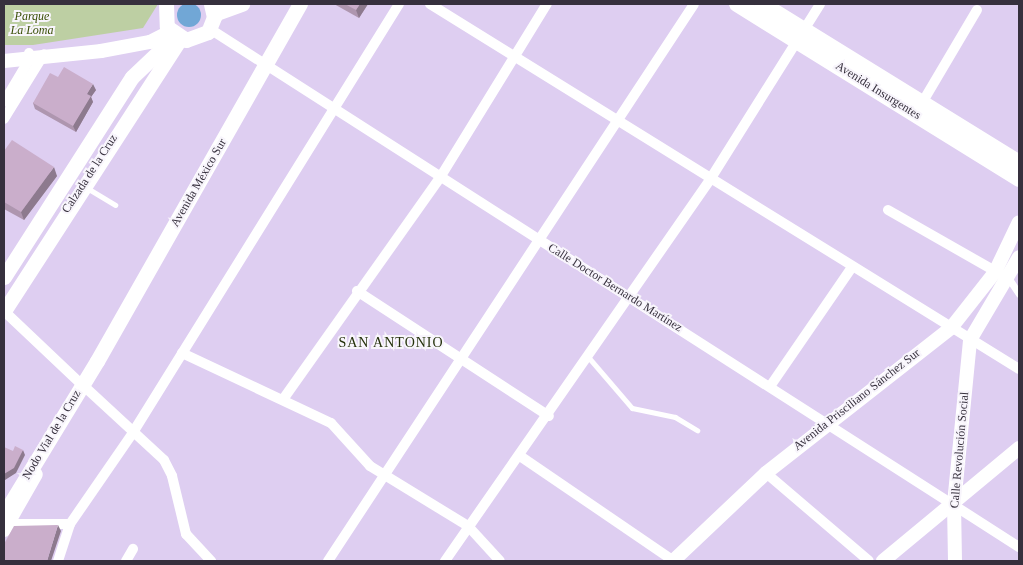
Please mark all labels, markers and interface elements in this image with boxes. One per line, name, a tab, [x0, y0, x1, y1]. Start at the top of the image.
park label: Parque La Loma	[10, 10, 54, 38]
street label: Avenida Insurgentes	[833, 59, 923, 123]
street label: Calzada de la Cruz	[59, 132, 121, 216]
street label: Avenida México Sur	[168, 136, 230, 230]
street label: Calle Doctor Bernardo Martínez	[545, 241, 685, 335]
district label: SAN ANTONIO	[337, 335, 445, 351]
street label: Avenida Prisciliano Sánchez Sur	[791, 346, 923, 454]
street label: Nodo Vial de la Cruz	[20, 388, 84, 482]
street label: Calle Revolución Social	[948, 391, 972, 509]

